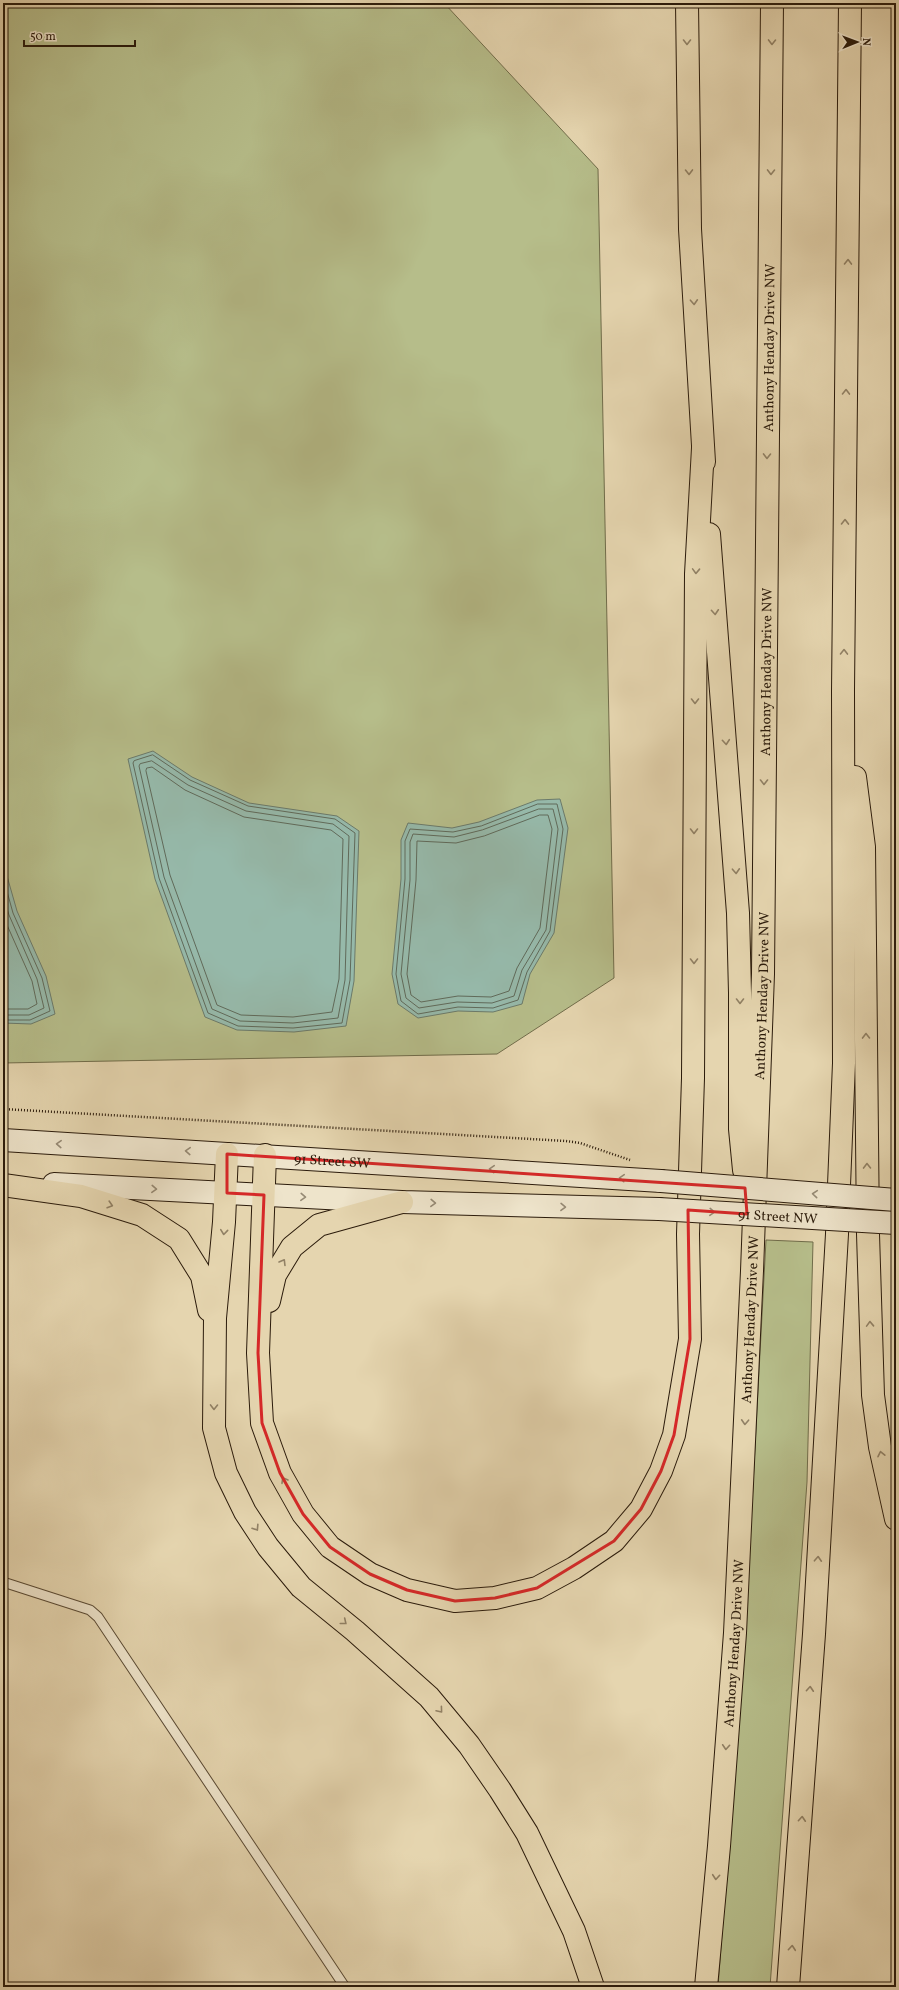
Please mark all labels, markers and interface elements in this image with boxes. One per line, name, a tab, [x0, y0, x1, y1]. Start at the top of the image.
scale bar	[24, 22, 135, 48]
north arrow	[837, 22, 877, 62]
text: 50 m	[30, 29, 56, 45]
text: N	[858, 38, 873, 46]
one-way arrow	[683, 39, 691, 45]
one-way arrow	[768, 39, 776, 45]
one-way arrow	[685, 169, 693, 175]
one-way arrow	[766, 169, 775, 175]
one-way arrow	[844, 259, 852, 265]
street label: Anthony Henday Drive NW	[760, 264, 781, 432]
one-way arrow	[690, 299, 699, 305]
one-way arrow	[842, 389, 850, 395]
one-way arrow	[763, 453, 772, 459]
one-way arrow	[841, 519, 849, 525]
one-way arrow	[692, 568, 700, 574]
street label: Anthony Henday Drive NW	[757, 588, 778, 756]
one-way arrow	[711, 609, 720, 615]
one-way arrow	[840, 649, 848, 655]
one-way arrow	[691, 698, 699, 704]
one-way arrow	[721, 739, 730, 745]
one-way arrow	[760, 779, 768, 785]
one-way arrow	[690, 828, 698, 834]
one-way arrow	[731, 868, 740, 874]
street label: Anthony Henday Drive NW	[751, 912, 775, 1080]
one-way arrow	[690, 958, 698, 964]
one-way arrow	[736, 998, 744, 1004]
one-way arrow	[862, 1033, 870, 1039]
one-way arrow	[56, 1139, 62, 1148]
one-way arrow	[185, 1147, 191, 1156]
street label: 91 Street SW	[293, 1150, 371, 1174]
one-way arrow	[863, 1163, 871, 1169]
one-way arrow	[489, 1165, 495, 1174]
one-way arrow	[619, 1174, 625, 1183]
one-way arrow	[151, 1185, 157, 1194]
one-way arrow	[812, 1189, 818, 1198]
one-way arrow	[300, 1192, 306, 1201]
one-way arrow	[430, 1199, 436, 1207]
one-way arrow	[106, 1200, 113, 1209]
one-way arrow	[560, 1203, 566, 1211]
street label: 91 Street NW	[737, 1206, 818, 1229]
one-way arrow	[709, 1207, 715, 1216]
one-way arrow	[219, 1229, 228, 1235]
street label: Anthony Henday Drive NW	[738, 1235, 764, 1404]
one-way arrow	[278, 1259, 286, 1266]
one-way arrow	[866, 1321, 875, 1327]
one-way arrow	[210, 1404, 218, 1410]
one-way arrow	[741, 1419, 749, 1425]
one-way arrow	[878, 1451, 886, 1457]
one-way arrow	[281, 1477, 288, 1485]
one-way arrow	[251, 1524, 259, 1531]
one-way arrow	[814, 1556, 823, 1562]
street label: Anthony Henday Drive NW	[720, 1559, 749, 1728]
one-way arrow	[340, 1618, 347, 1625]
one-way arrow	[806, 1686, 815, 1692]
one-way arrow	[436, 1705, 443, 1712]
one-way arrow	[722, 1744, 731, 1750]
one-way arrow	[797, 1815, 806, 1822]
one-way arrow	[712, 1874, 721, 1880]
one-way arrow	[787, 1945, 796, 1951]

